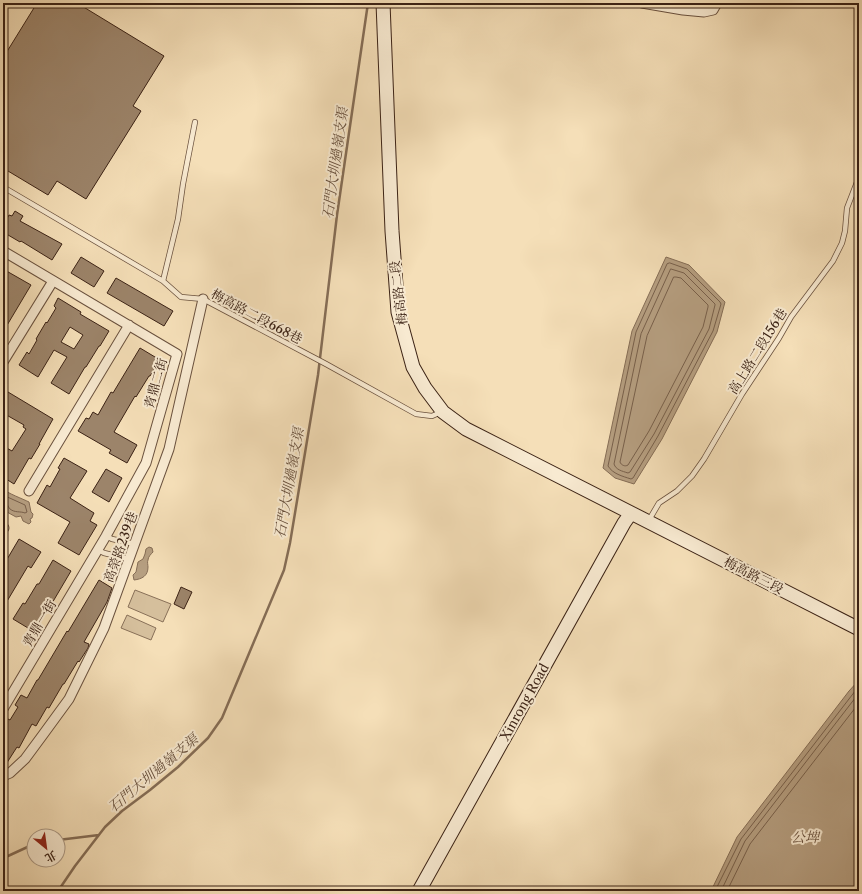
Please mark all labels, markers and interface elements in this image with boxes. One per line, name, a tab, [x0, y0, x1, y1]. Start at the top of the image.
water label: 石門大圳過嶺支渠	[318, 104, 352, 220]
street label: 梅高路二段	[386, 260, 410, 326]
street label: 梅高路二段668巷	[209, 285, 305, 347]
street label: 高上路二段156巷	[724, 305, 790, 397]
street label: 青鼎二街	[140, 356, 170, 410]
water label: 石門大圳過嶺支渠	[270, 424, 308, 540]
street label: 高榮路239巷	[100, 509, 140, 585]
street label: 梅高路三段	[721, 553, 787, 597]
street label: 青鼎一街	[19, 597, 59, 649]
street label: Xinrong Road	[496, 660, 552, 744]
water label: 石門大圳過嶺支渠	[104, 729, 203, 816]
north arrow	[26, 828, 66, 868]
water label: 公埤	[791, 828, 821, 846]
text: 北	[43, 848, 59, 866]

